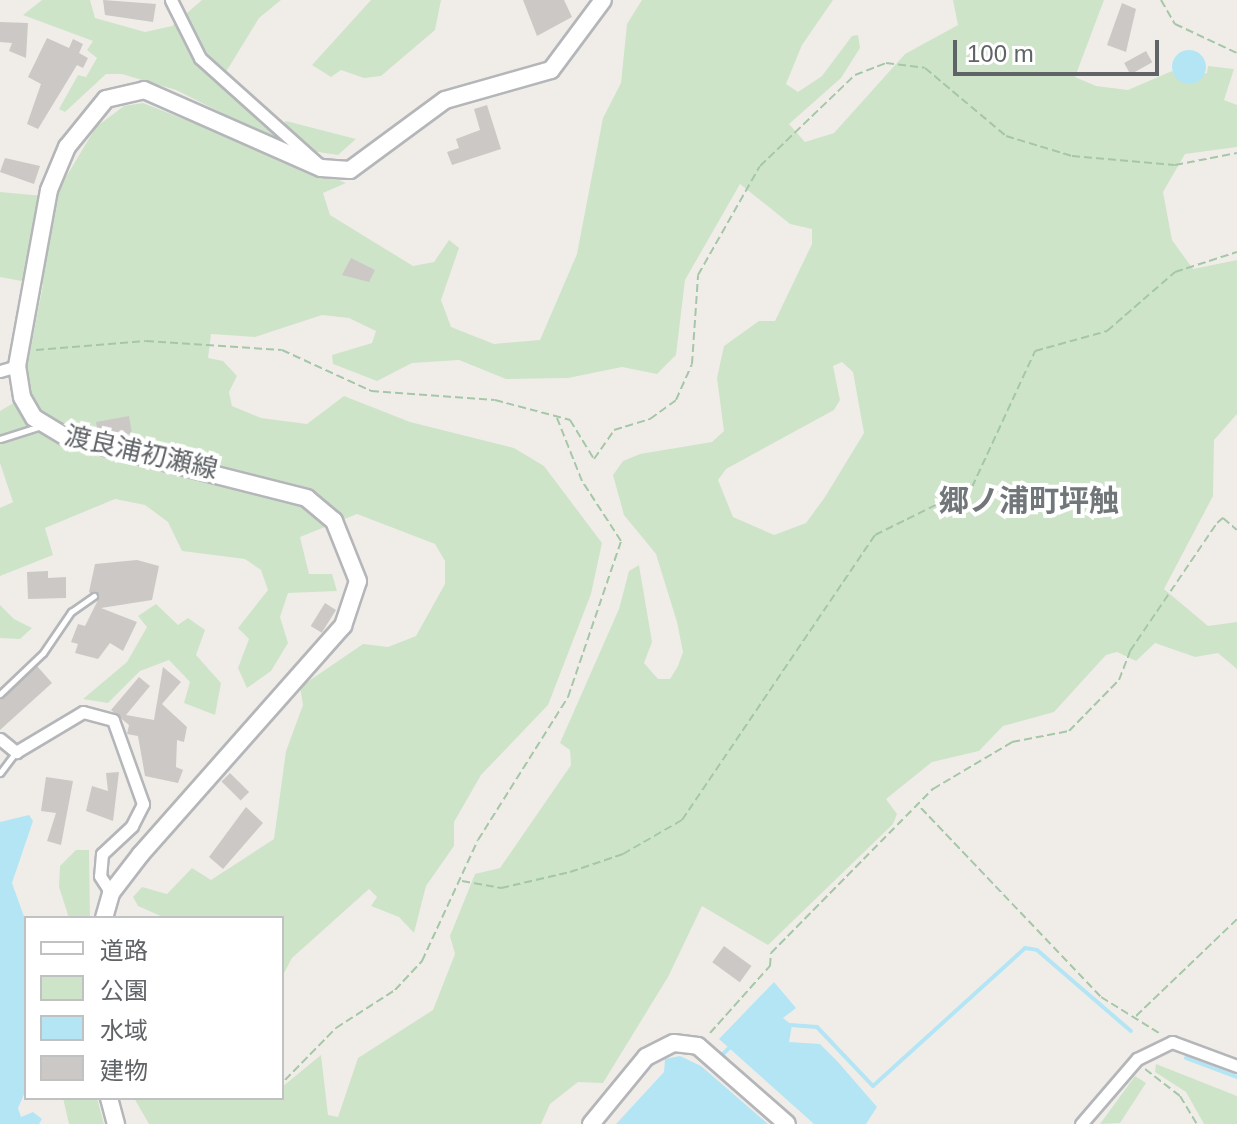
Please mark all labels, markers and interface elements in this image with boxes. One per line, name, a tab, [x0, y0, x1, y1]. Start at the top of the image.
scale bar	[957, 24, 1163, 74]
text: 100 m	[967, 40, 1034, 67]
street label: 渡良浦初瀬線	[61, 420, 221, 486]
district label: 郷ノ浦町坪触	[939, 483, 1119, 519]
legend	[24, 916, 284, 1100]
text: 道路	[100, 937, 148, 964]
text: 公園	[100, 977, 148, 1004]
text: 水域	[100, 1017, 148, 1044]
text: 建物	[100, 1057, 148, 1084]

